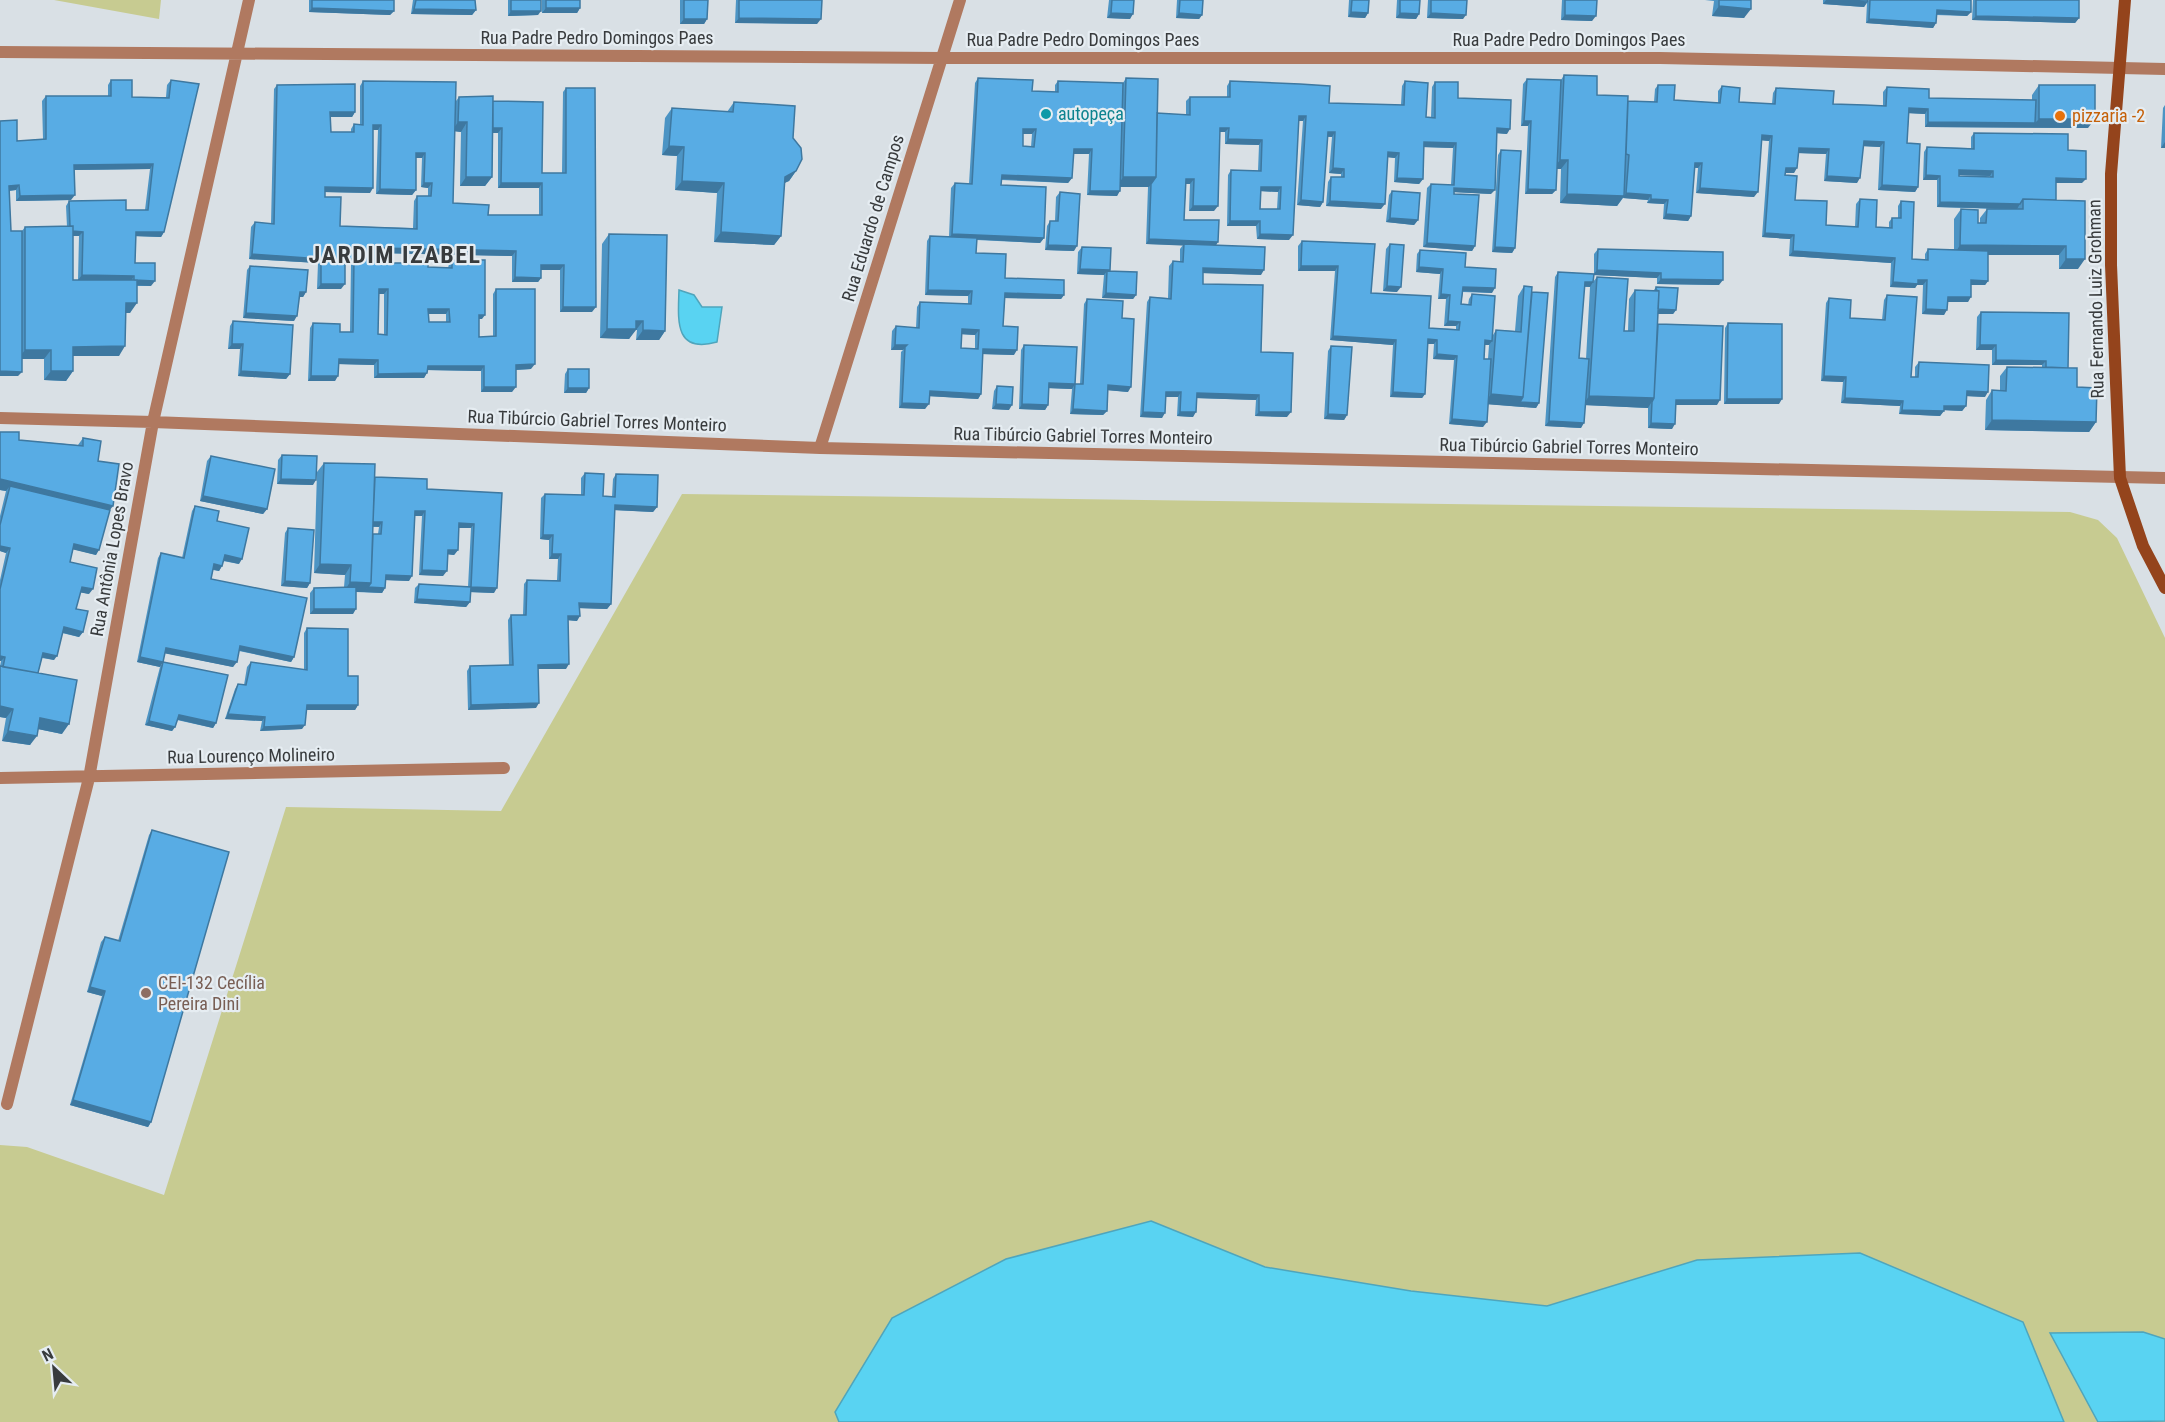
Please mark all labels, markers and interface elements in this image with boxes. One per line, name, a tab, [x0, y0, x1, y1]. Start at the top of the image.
street label: Rua Padre Pedro Domingos Paes	[480, 27, 714, 48]
street label: Rua Padre Pedro Domingos Paes	[966, 29, 1200, 50]
street label: Rua Padre Pedro Domingos Paes	[1452, 29, 1686, 50]
place label: autopeça	[1058, 103, 1124, 124]
place label: pizzaria -2	[2072, 105, 2145, 126]
marker: autopeça	[1039, 107, 1053, 121]
marker: pizzaria -2	[2053, 109, 2067, 123]
street label: Rua Eduardo de Campos	[837, 132, 908, 304]
street label: Rua Fernando Luiz Grohman	[2083, 199, 2108, 399]
district label: JARDIM IZABEL	[309, 241, 481, 269]
street label: Rua Tibúrcio Gabriel Torres Monteiro	[467, 405, 727, 436]
street label: Rua Tibúrcio Gabriel Torres Monteiro	[953, 423, 1213, 448]
street label: Rua Tibúrcio Gabriel Torres Monteiro	[1439, 434, 1699, 459]
street label: Rua Antônia Lopes Bravo	[86, 460, 137, 638]
street label: Rua Lourenço Molineiro	[167, 744, 335, 767]
place label: CEI-132 Cecília Pereira Dini	[158, 972, 265, 1014]
marker: CEI-132 Cecília Pereira Dini	[139, 986, 153, 1000]
north arrow	[24, 1338, 84, 1398]
text: N	[39, 1344, 56, 1366]

